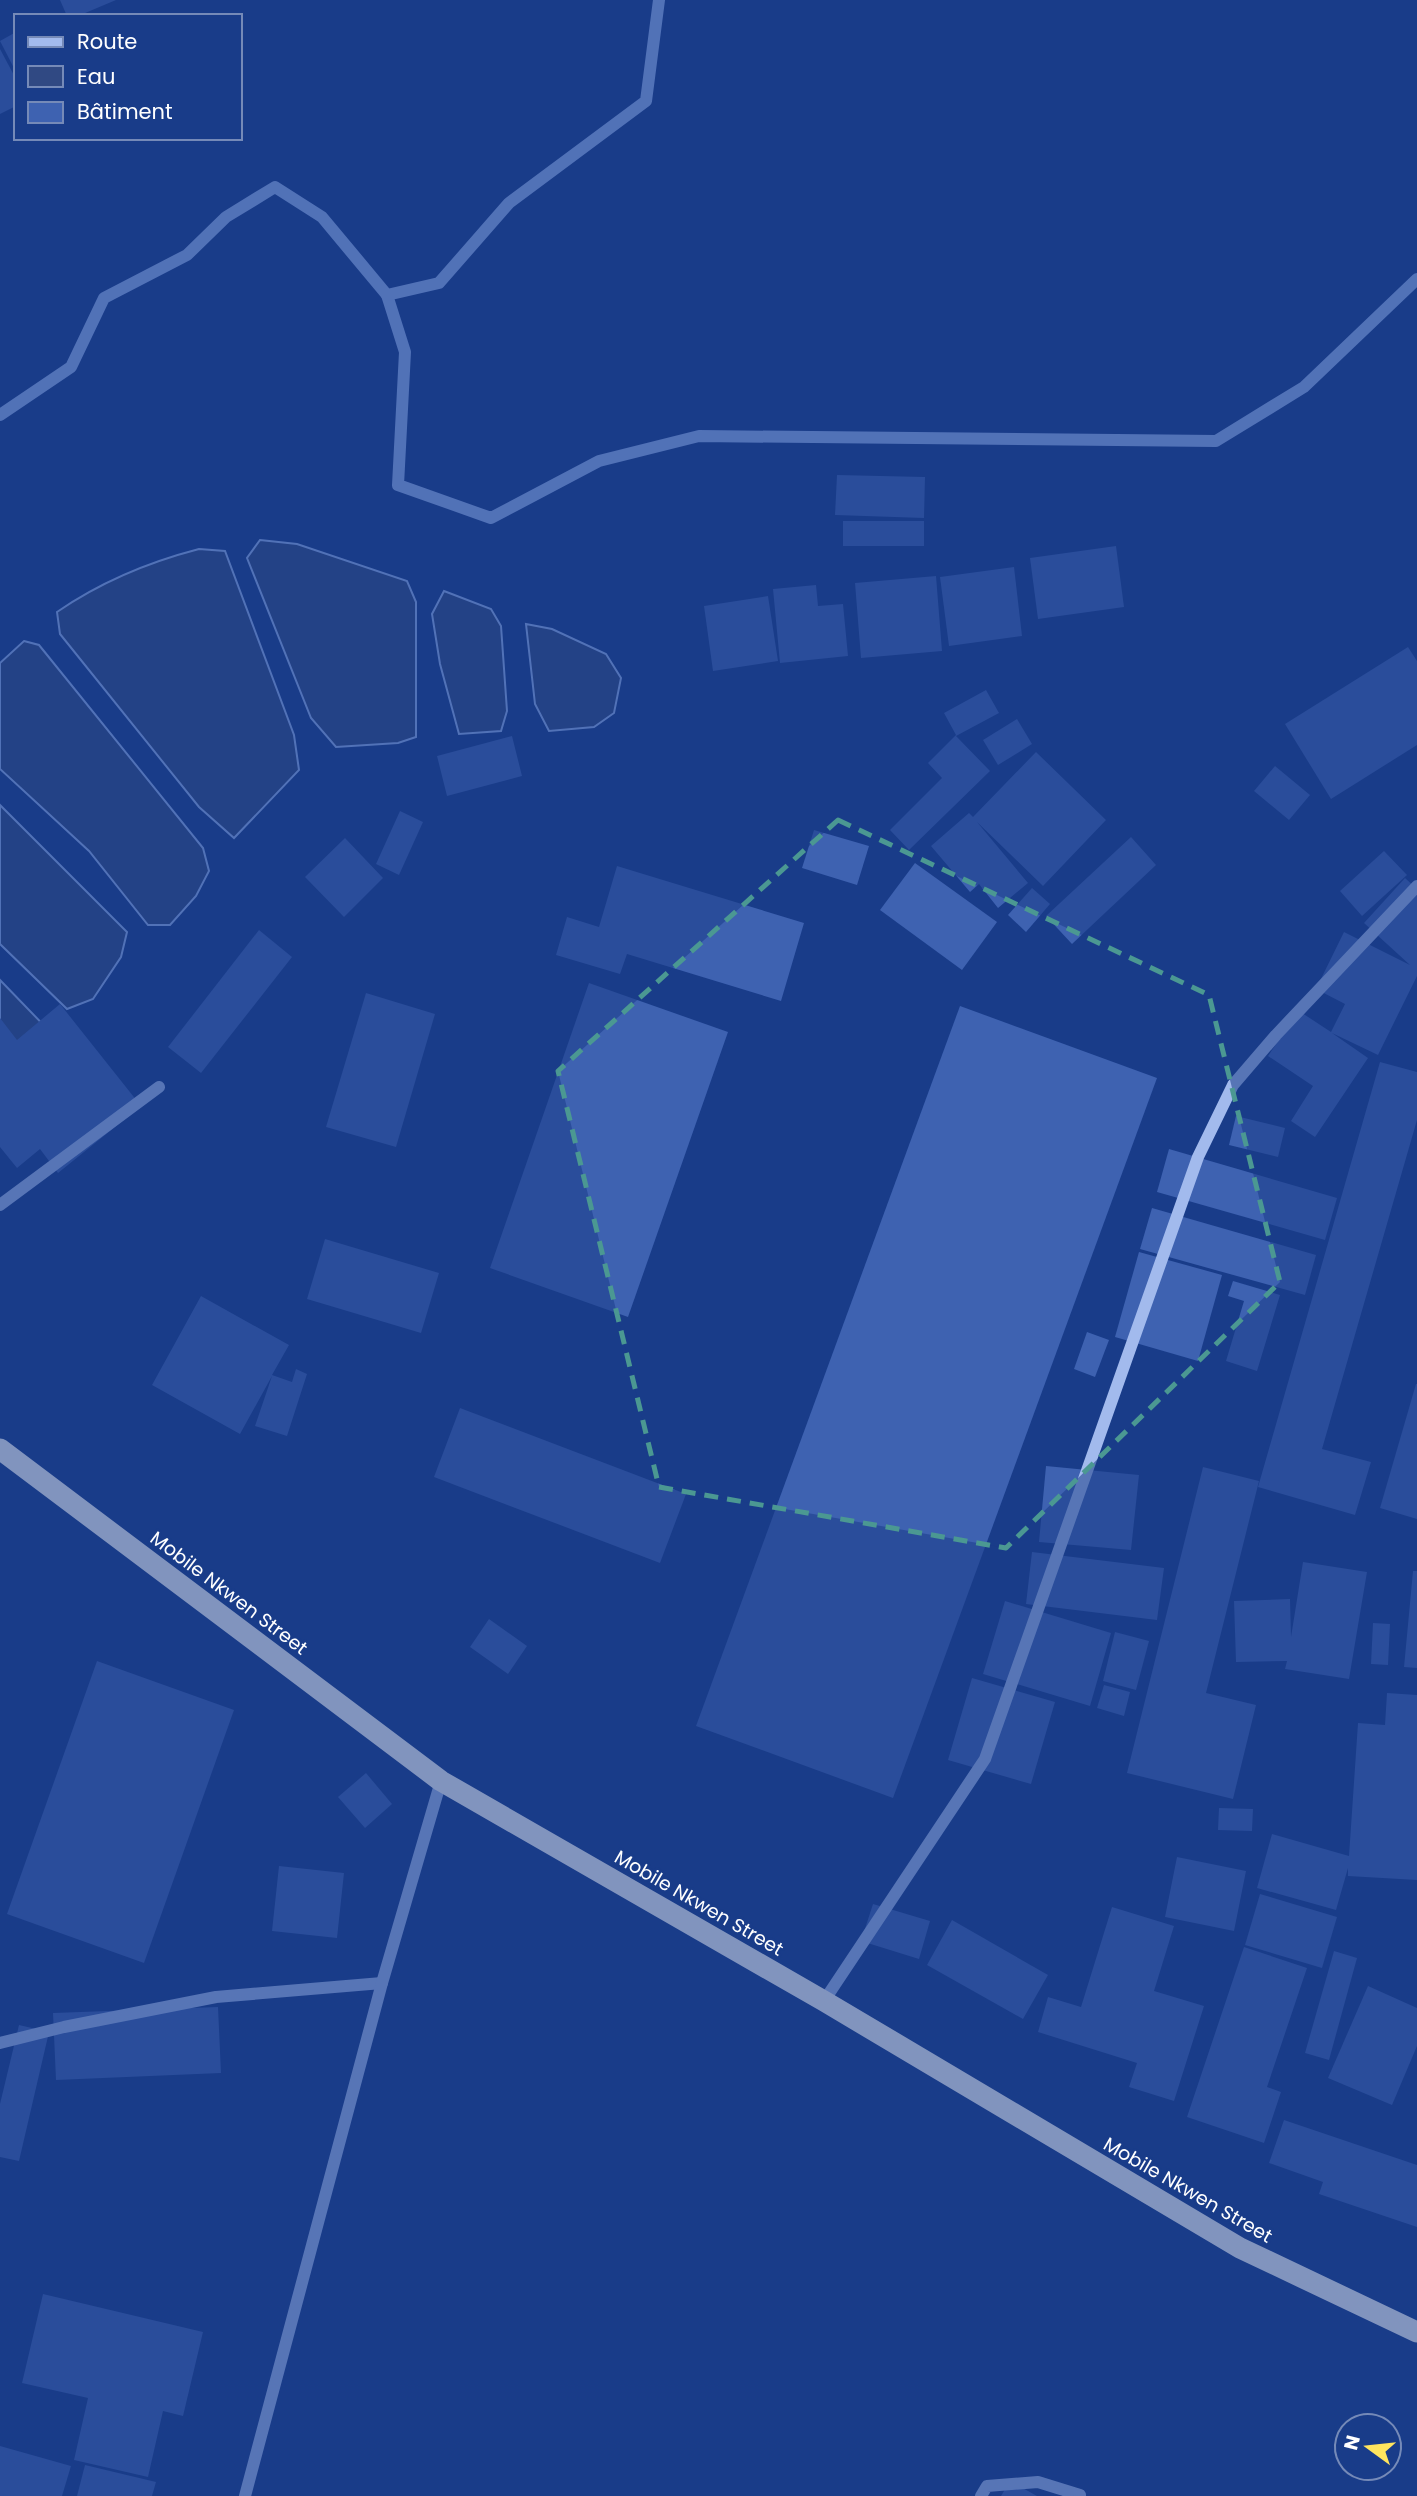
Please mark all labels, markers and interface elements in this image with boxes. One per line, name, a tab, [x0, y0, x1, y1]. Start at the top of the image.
legend	[14, 14, 242, 140]
text: Route	[77, 27, 137, 56]
text: Eau	[77, 62, 115, 91]
text: Bâtiment	[77, 97, 173, 126]
street label: Mobile Nkwen Street	[145, 1525, 313, 1661]
street label: Mobile Nkwen Street	[610, 1844, 788, 1962]
street label: Mobile Nkwen Street	[1099, 2131, 1277, 2249]
north arrow	[1333, 2412, 1403, 2482]
text: N	[1337, 2432, 1367, 2453]

